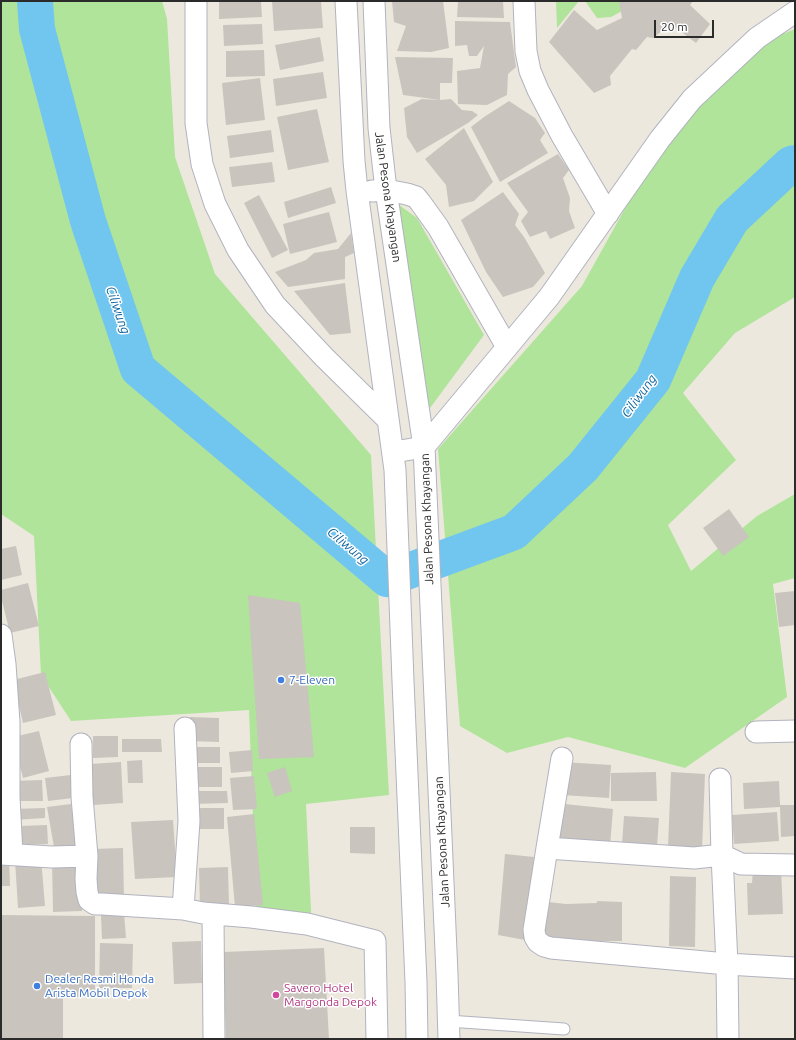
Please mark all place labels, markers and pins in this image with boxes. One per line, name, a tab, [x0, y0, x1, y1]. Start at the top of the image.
place label: 7-Eleven	[289, 673, 335, 687]
marker: 7-Eleven	[276, 675, 286, 685]
place label: Dealer Resmi Honda Arista Mobil Depok	[45, 972, 154, 1000]
marker: Dealer Resmi Honda Arista Mobil Depok	[32, 981, 42, 991]
place label: Savero Hotel Margonda Depok	[284, 981, 377, 1009]
marker: Savero Hotel Margonda Depok	[271, 990, 281, 1000]

